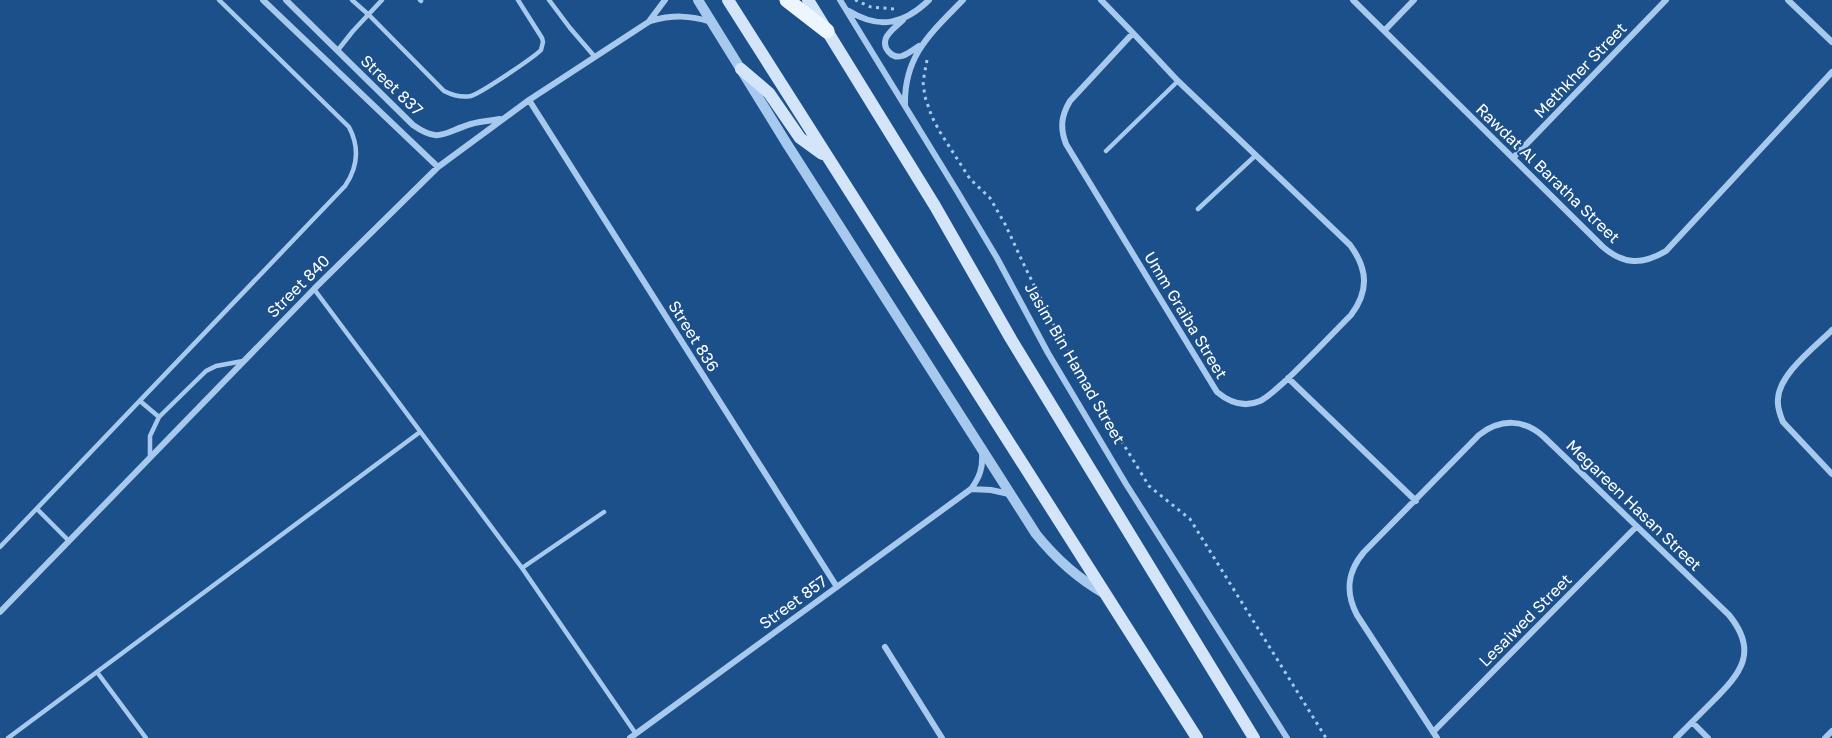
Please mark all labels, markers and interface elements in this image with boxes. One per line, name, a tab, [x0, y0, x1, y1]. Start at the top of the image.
street label: Methkher Street	[1529, 18, 1631, 122]
street label: Street 837	[357, 50, 427, 120]
street label: Rawdat Al Baratha Street	[1472, 99, 1624, 247]
street label: Umm Graiba Street	[1140, 248, 1232, 382]
street label: Street 840	[262, 250, 334, 322]
street label: Jasim Bin Hamad Street	[1021, 279, 1129, 447]
street label: Street 836	[664, 297, 724, 375]
street label: Megareen Hasan Street	[1562, 435, 1706, 575]
street label: Lesaiwed Street	[1474, 569, 1576, 671]
street label: Street 857	[755, 571, 831, 633]

